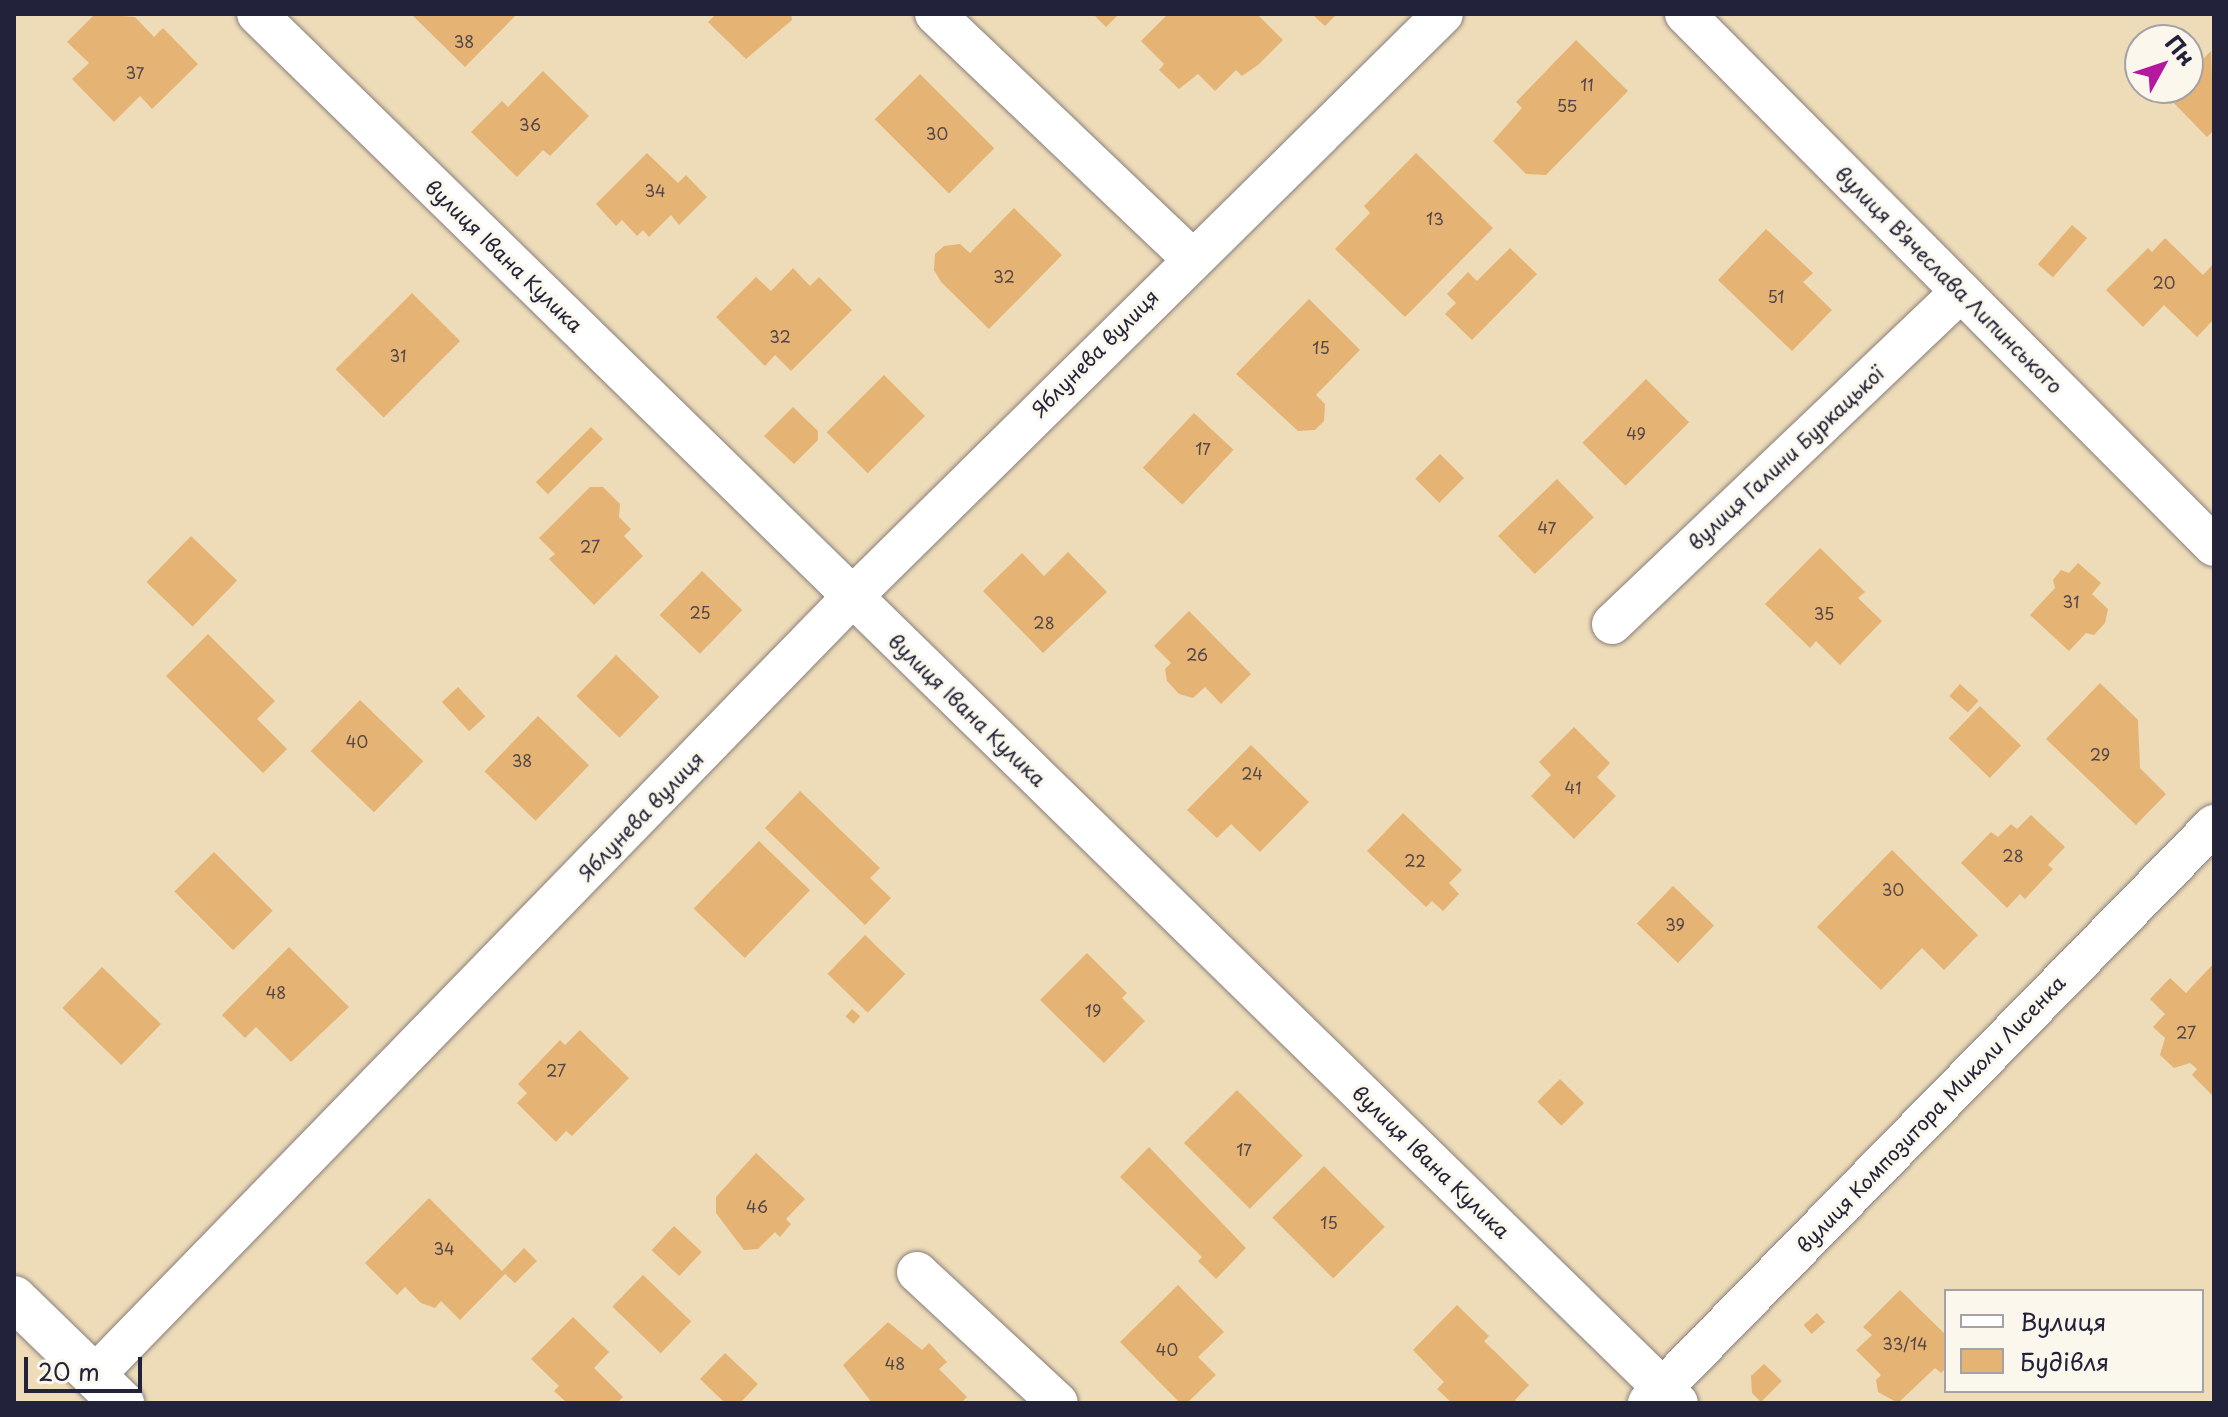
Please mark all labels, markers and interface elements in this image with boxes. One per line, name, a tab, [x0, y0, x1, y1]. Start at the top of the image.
north arrow	[2124, 24, 2204, 104]
text: Пн	[2158, 27, 2204, 72]
house number: 38	[454, 31, 474, 51]
house number: 37	[126, 62, 144, 82]
house number: 11	[1580, 74, 1594, 94]
house number: 55	[1557, 95, 1577, 115]
house number: 36	[519, 114, 541, 134]
house number: 30	[926, 123, 948, 143]
street label: вулиця Вʼячеслава Липинського	[1830, 161, 2068, 399]
street label: вулиця Івана Кулика	[420, 175, 588, 337]
house number: 34	[644, 180, 666, 200]
house number: 13	[1426, 208, 1444, 228]
house number: 32	[993, 266, 1015, 286]
house number: 20	[2153, 272, 2175, 292]
street label: Яблунева вулиця	[1026, 284, 1164, 422]
house number: 51	[1767, 286, 1785, 306]
house number: 32	[769, 326, 791, 346]
house number: 15	[1312, 337, 1330, 357]
house number: 31	[390, 345, 406, 365]
street label: вулиця Галини Буркацької	[1682, 360, 1890, 556]
house number: 49	[1626, 423, 1646, 443]
house number: 17	[1195, 438, 1211, 458]
house number: 47	[1538, 517, 1556, 537]
house number: 27	[580, 536, 600, 556]
house number: 31	[2063, 591, 2079, 611]
house number: 25	[689, 602, 711, 622]
house number: 35	[1814, 603, 1834, 623]
house number: 28	[1033, 612, 1055, 632]
street label: вулиця Івана Кулика	[883, 629, 1051, 791]
house number: 26	[1186, 644, 1208, 664]
house number: 40	[346, 731, 368, 751]
house number: 29	[2090, 744, 2110, 764]
street label: Яблунева вулиця	[573, 746, 709, 886]
house number: 38	[512, 750, 532, 770]
house number: 24	[1241, 763, 1263, 783]
house number: 41	[1565, 777, 1581, 797]
house number: 28	[2002, 845, 2024, 865]
house number: 22	[1404, 850, 1426, 870]
house number: 30	[1882, 879, 1904, 899]
house number: 39	[1665, 914, 1685, 934]
street label: вулиця Композитора Миколи Лисенка	[1791, 970, 2071, 1258]
house number: 48	[266, 982, 286, 1002]
house number: 19	[1085, 1000, 1101, 1020]
house number: 27	[2176, 1022, 2196, 1042]
house number: 27	[546, 1060, 566, 1080]
street label: вулиця Івана Кулика	[1347, 1081, 1515, 1243]
house number: 17	[1236, 1139, 1252, 1159]
house number: 46	[746, 1196, 768, 1216]
house number: 15	[1320, 1212, 1338, 1232]
house number: 34	[433, 1238, 455, 1258]
legend	[1944, 1289, 2204, 1393]
text: Вулиця	[2020, 1303, 2106, 1339]
house number: 33/14	[1882, 1333, 1928, 1353]
house number: 40	[1156, 1339, 1178, 1359]
scale bar	[28, 1341, 146, 1391]
text: Будівля	[2020, 1343, 2109, 1379]
text: 20 m	[38, 1353, 100, 1389]
house number: 48	[885, 1353, 905, 1373]

